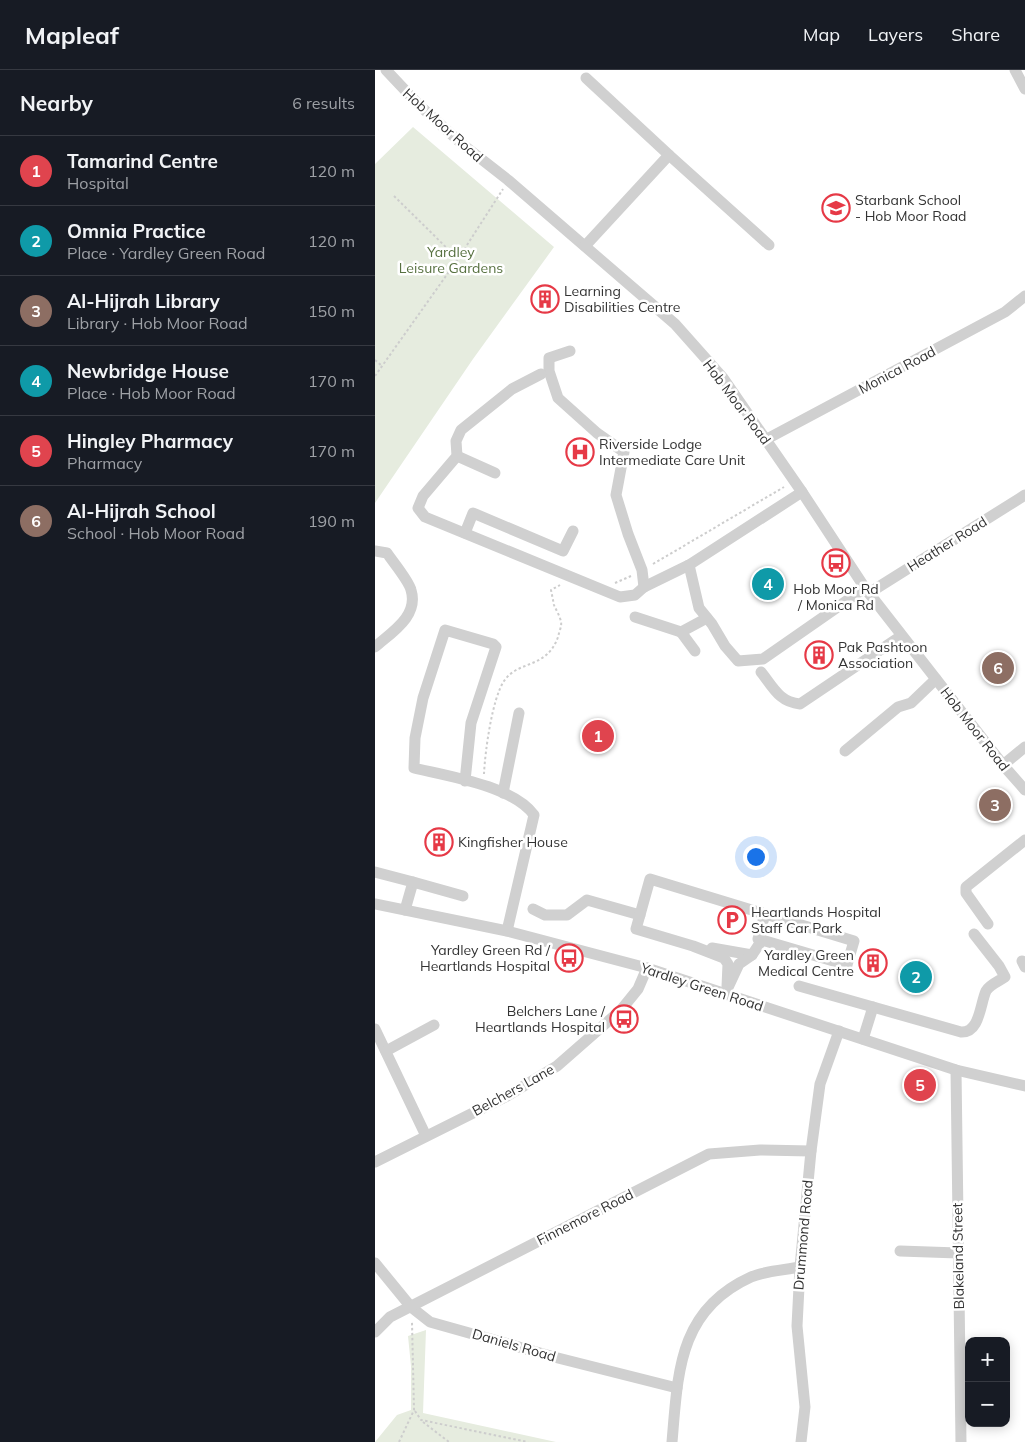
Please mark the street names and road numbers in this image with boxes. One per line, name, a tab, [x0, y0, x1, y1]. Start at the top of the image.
street label: Hob Moor Road	[399, 84, 487, 166]
street label: Monica Road	[855, 342, 939, 398]
street label: Hob Moor Road	[699, 356, 775, 448]
street label: Heather Road	[904, 512, 990, 576]
street label: Hob Moor Road	[937, 683, 1013, 775]
street label: Yardley Green Road	[637, 958, 766, 1015]
street label: Belchers Lane	[469, 1060, 557, 1120]
street label: Drummond Road	[789, 1179, 817, 1291]
street label: Finnemore Road	[534, 1185, 636, 1249]
street label: Blakeland Street	[948, 1202, 968, 1309]
street label: Daniels Road	[470, 1324, 558, 1366]

